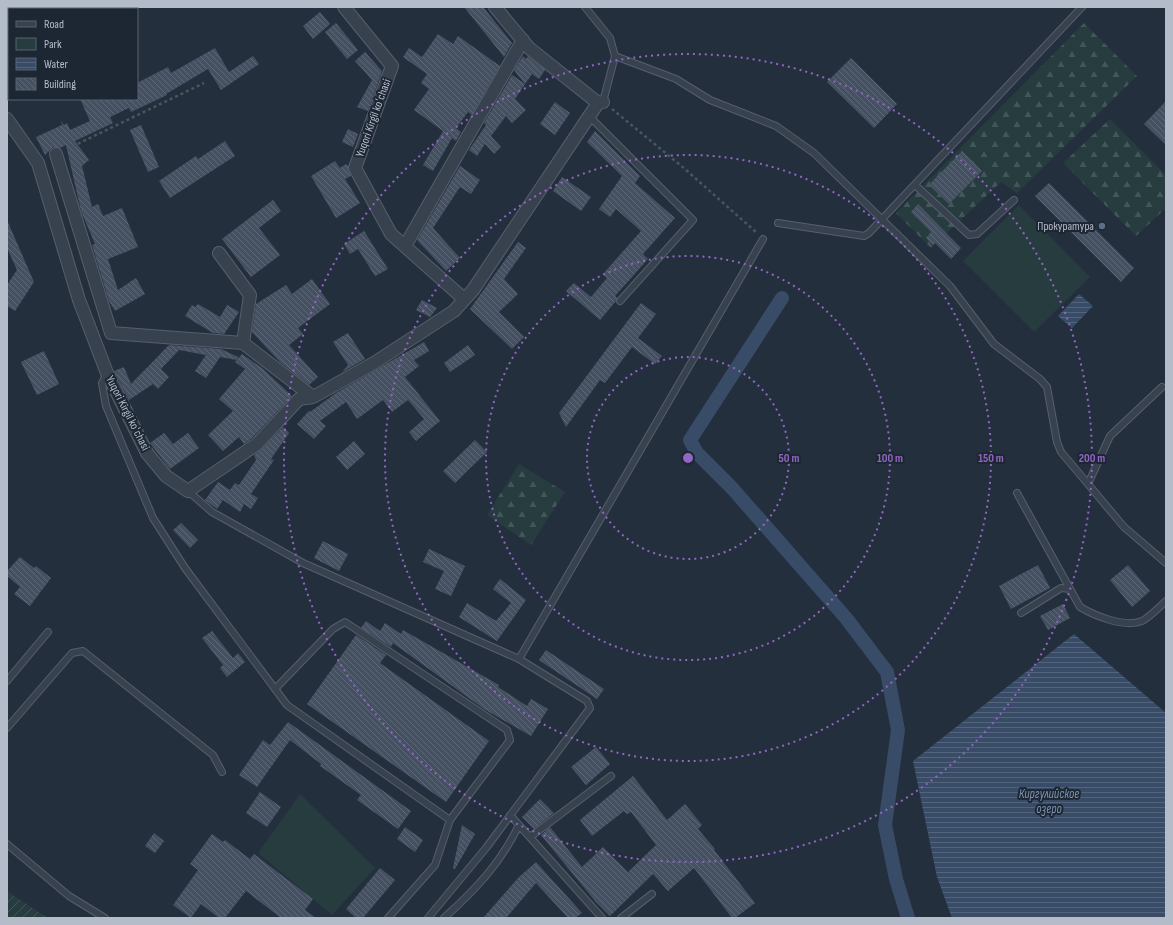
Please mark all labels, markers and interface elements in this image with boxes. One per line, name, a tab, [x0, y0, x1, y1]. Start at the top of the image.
legend	[8, 8, 138, 100]
text: Road	[44, 17, 64, 32]
text: Park	[44, 37, 62, 52]
text: Water	[44, 57, 68, 72]
text: Building	[44, 77, 76, 92]
street label: Yuqori Kirgil koʻchasi	[352, 77, 395, 159]
place label: Прокуратура	[1037, 219, 1094, 234]
marker: Прокуратура	[1097, 221, 1107, 231]
street label: Yuqori Kirgil koʻchasi	[102, 373, 153, 453]
centre of rings	[681, 451, 695, 465]
text: 50 m	[779, 451, 799, 466]
text: 100 m	[877, 451, 903, 466]
text: 150 m	[978, 451, 1004, 466]
text: 200 m	[1079, 451, 1105, 466]
water label: Киргулийское озеро	[1019, 786, 1079, 817]

